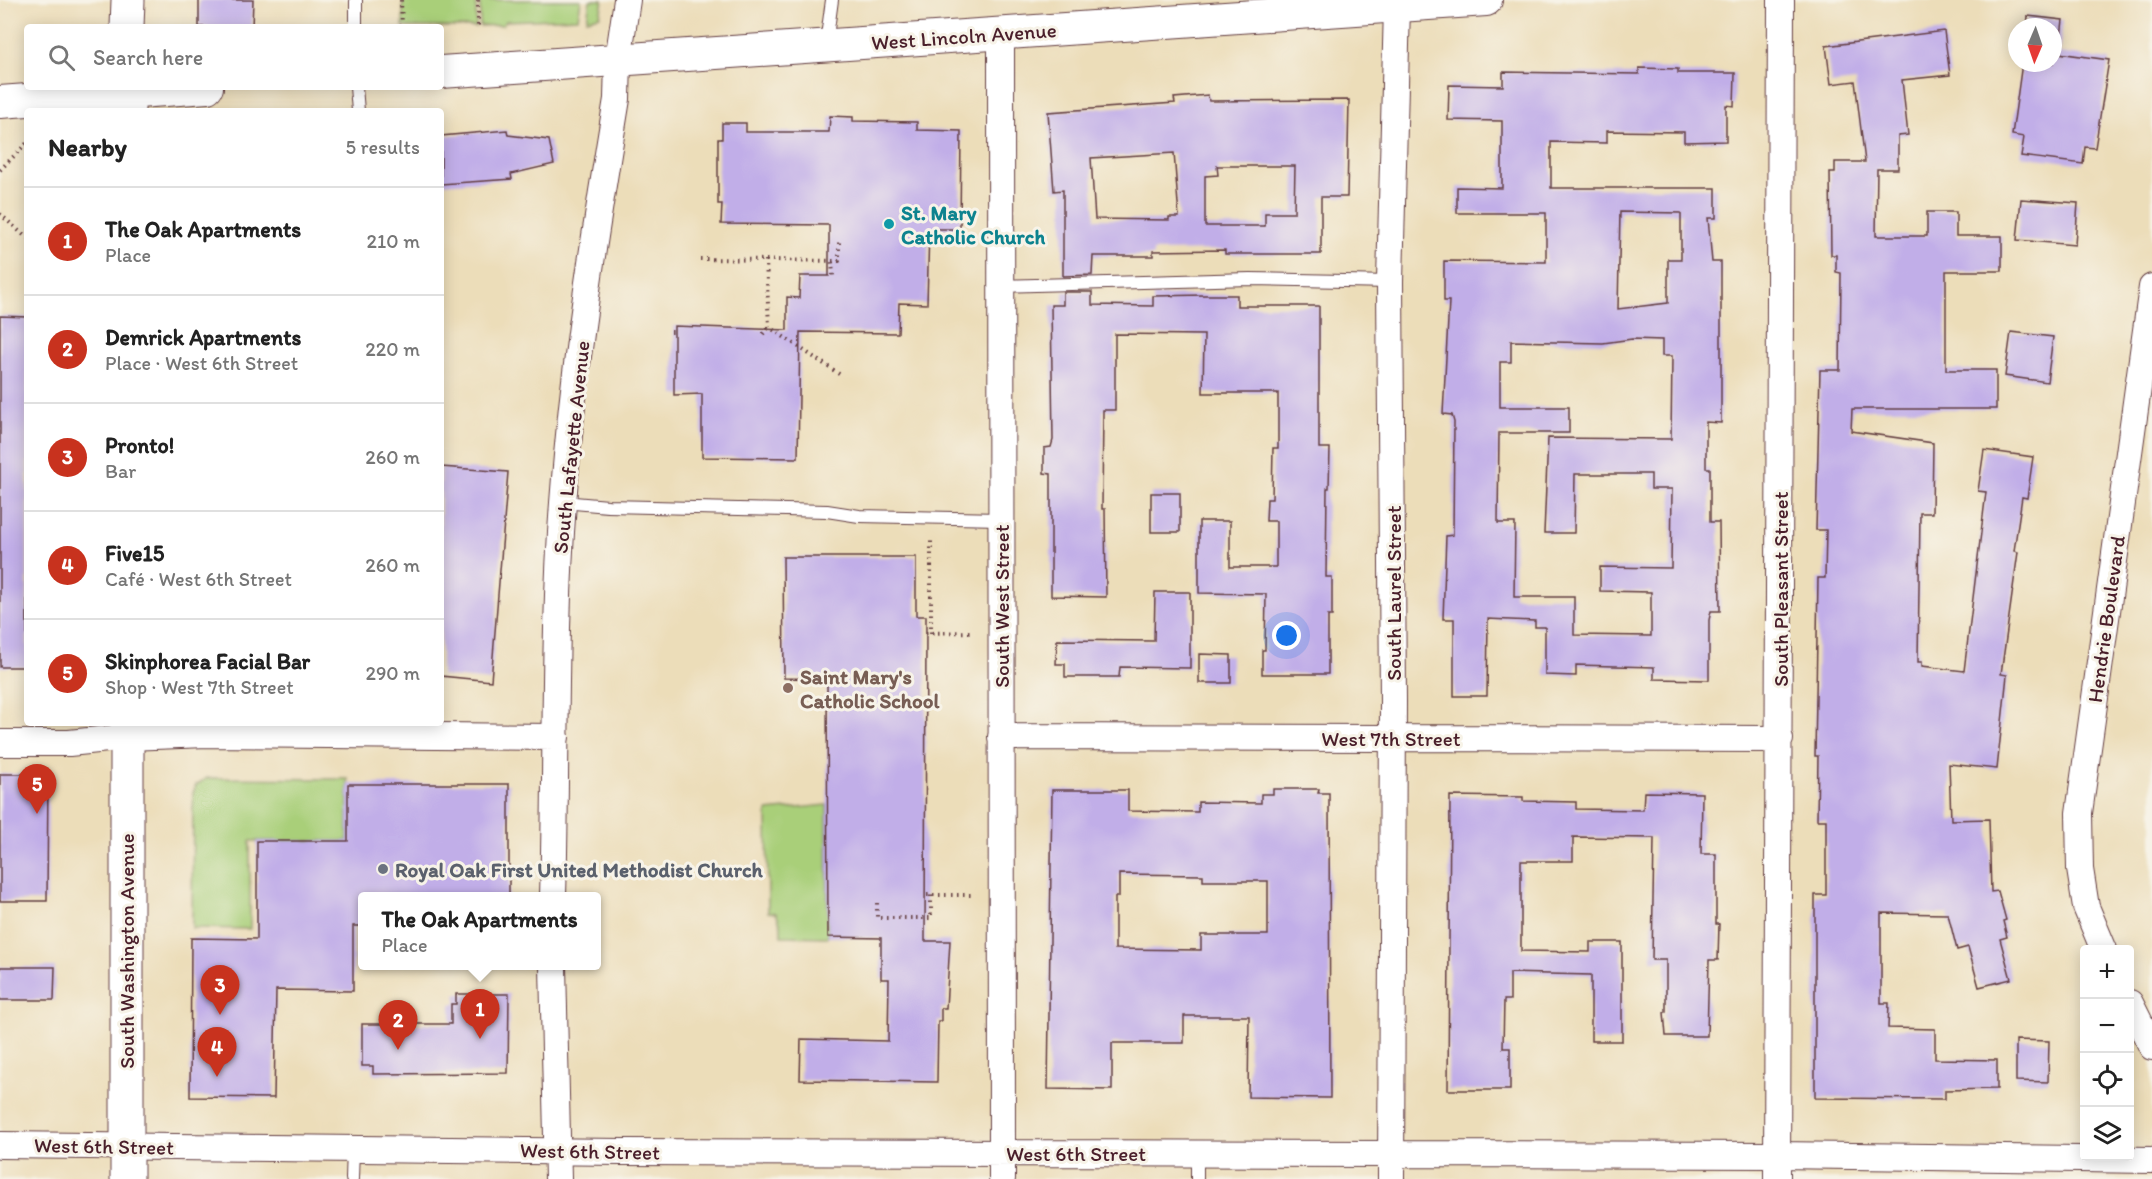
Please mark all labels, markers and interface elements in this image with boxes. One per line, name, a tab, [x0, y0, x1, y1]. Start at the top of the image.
street label: West Lincoln Avenue	[870, 17, 1058, 55]
north arrow	[2008, 18, 2062, 72]
search box	[24, 24, 444, 90]
icon: search	[45, 41, 78, 74]
text: Search here	[93, 44, 203, 71]
text: Nearby	[48, 131, 127, 163]
text: 5 results	[346, 135, 420, 159]
place label: St. Mary Catholic Church	[901, 200, 1046, 249]
text: The Oak Apartments	[105, 216, 301, 243]
marker: St. Mary Catholic Church	[882, 217, 896, 231]
text: 1	[63, 229, 72, 253]
text: 210 m	[367, 229, 420, 253]
text: Place	[105, 243, 151, 267]
text: Demrick Apartments	[105, 324, 301, 351]
text: 2	[62, 337, 73, 361]
text: 220 m	[365, 337, 420, 361]
street label: South Lafayette Avenue	[547, 339, 595, 555]
text: Place · West 6th Street	[105, 351, 298, 375]
text: Pronto!	[105, 432, 174, 459]
text: 3	[62, 445, 73, 469]
text: 260 m	[365, 445, 420, 469]
text: Bar	[105, 459, 136, 483]
street label: South Pleasant Street	[1768, 491, 1793, 687]
street label: South Laurel Street	[1381, 505, 1406, 681]
street label: South West Street	[989, 524, 1014, 688]
street label: Hendrie Boulevard	[2082, 533, 2130, 704]
text: Five15	[105, 540, 164, 567]
text: 4	[61, 553, 74, 577]
text: 260 m	[365, 553, 420, 577]
text: Café · West 6th Street	[105, 567, 292, 591]
your location	[1272, 621, 1301, 650]
text: Skinphorea Facial Bar	[105, 648, 310, 675]
text: 5	[62, 661, 73, 685]
text: 290 m	[365, 661, 420, 685]
place label: Saint Mary's Catholic School	[800, 664, 940, 713]
text: Shop · West 7th Street	[105, 675, 294, 699]
marker: Saint Mary's Catholic School	[781, 681, 795, 695]
street label: West 7th Street	[1321, 726, 1461, 751]
pin: 5	[18, 764, 57, 814]
street label: South Washington Avenue	[114, 833, 139, 1069]
place label: Royal Oak First United Methodist Church	[395, 857, 763, 883]
marker: Royal Oak First United Methodist Church	[376, 862, 390, 876]
popup	[358, 892, 601, 970]
text: The Oak Apartments	[381, 906, 578, 933]
text: Place	[381, 933, 427, 957]
map controls	[2080, 945, 2134, 1161]
button: +	[2080, 945, 2134, 999]
pin: 3	[200, 966, 240, 1015]
pin: 1	[460, 990, 500, 1039]
button: −	[2080, 999, 2134, 1053]
pin: 2	[378, 1000, 418, 1050]
pin: 4	[198, 1028, 236, 1077]
button: locate	[2080, 1053, 2134, 1107]
button: layers	[2080, 1107, 2134, 1161]
street label: West 6th Street	[34, 1132, 174, 1160]
street label: West 6th Street	[520, 1137, 660, 1165]
street label: West 6th Street	[1006, 1141, 1146, 1166]

